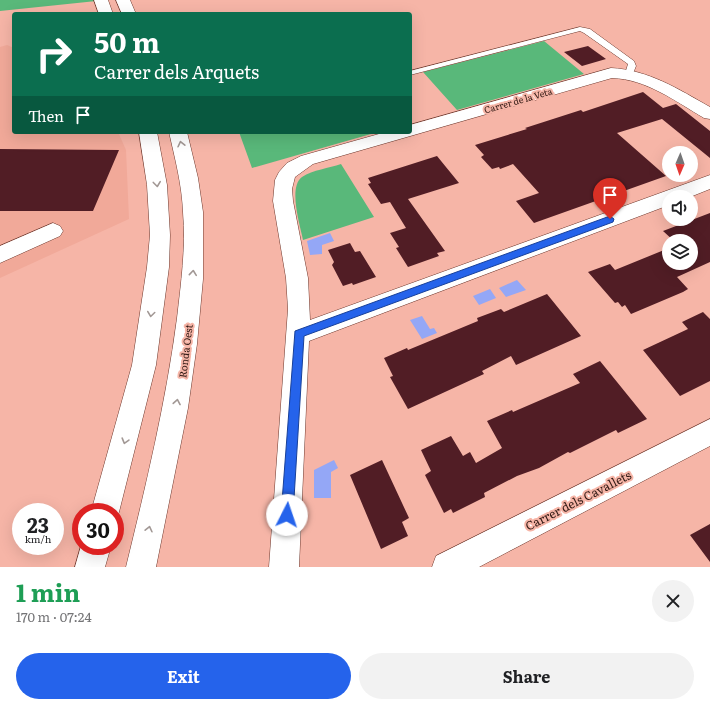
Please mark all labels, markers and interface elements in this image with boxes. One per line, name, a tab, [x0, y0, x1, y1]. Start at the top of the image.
text: 50 m	[94, 20, 160, 62]
icon: right	[28, 28, 80, 80]
text: Carrer dels Arquets	[94, 58, 259, 85]
street label: Carrer de la Veta	[482, 84, 554, 116]
text: Then	[28, 104, 64, 127]
icon: arrive	[72, 104, 94, 126]
one-way arrow	[178, 141, 186, 148]
north arrow	[662, 146, 698, 182]
map controls	[662, 146, 698, 270]
pin	[593, 178, 627, 219]
one-way arrow	[152, 181, 161, 187]
icon: arrive	[599, 184, 621, 206]
button: sound	[662, 190, 698, 226]
button: layers	[662, 234, 698, 270]
one-way arrow	[188, 270, 197, 276]
one-way arrow	[147, 311, 156, 317]
street label: Ronda Oest	[174, 323, 196, 379]
one-way arrow	[172, 399, 181, 405]
one-way arrow	[121, 437, 130, 444]
street label: Carrer dels Cavallets	[522, 465, 635, 535]
position arrow	[266, 494, 308, 536]
speed limit sign: 30	[72, 503, 124, 555]
text: 23	[27, 509, 49, 539]
one-way arrow	[145, 526, 153, 532]
text: km/h	[25, 531, 51, 546]
text: 1 min	[16, 574, 80, 609]
button: close	[652, 580, 694, 622]
text: 170 m · 07:24	[16, 607, 92, 626]
button: Exit	[16, 653, 351, 699]
button: Share	[359, 653, 694, 699]

